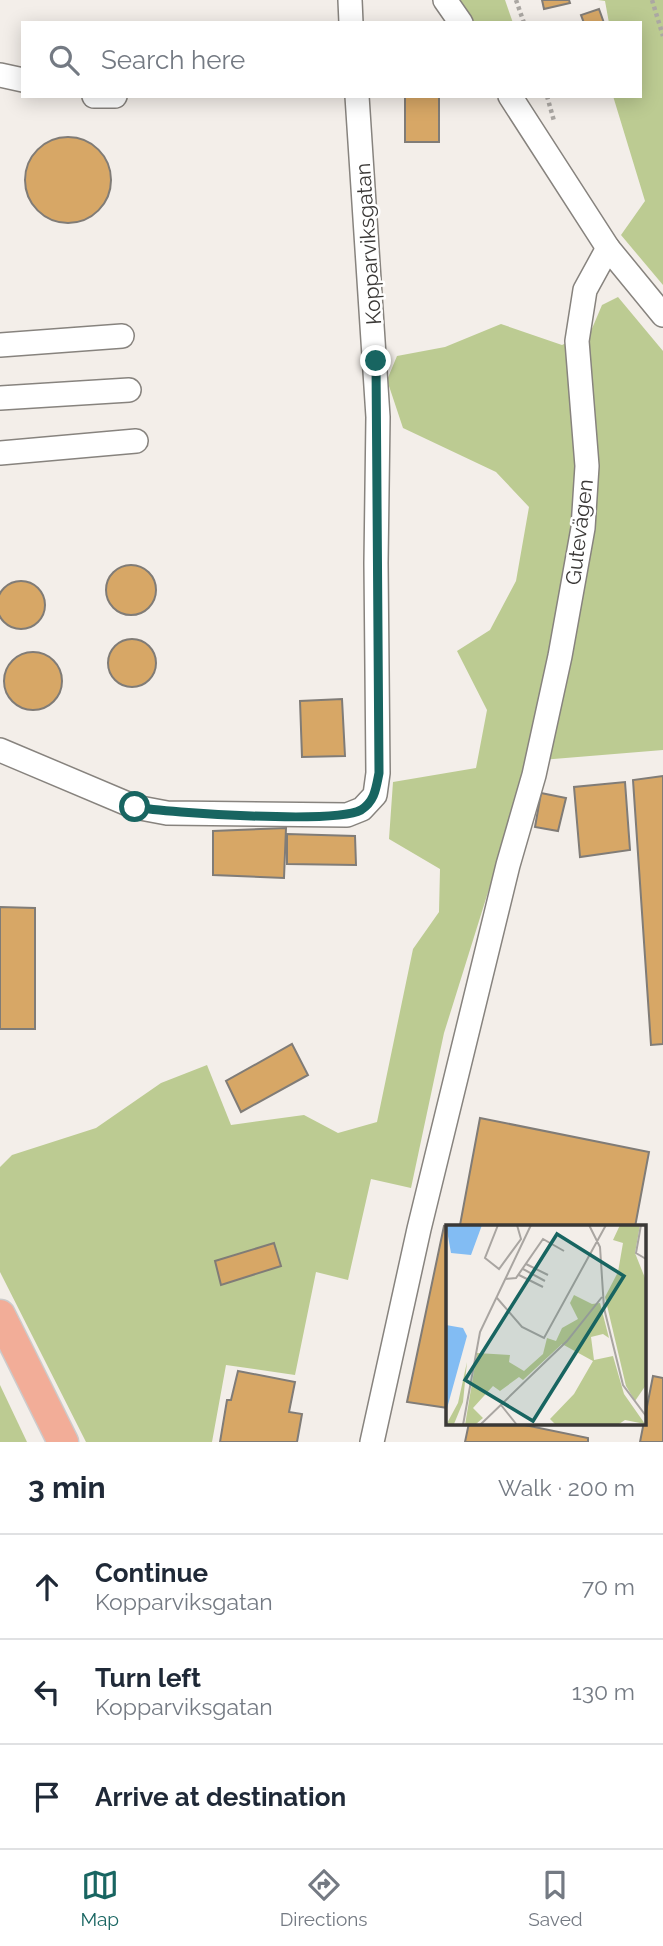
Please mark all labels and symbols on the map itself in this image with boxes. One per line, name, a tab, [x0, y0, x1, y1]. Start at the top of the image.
street label: Kopparviksgatan	[350, 162, 386, 326]
route end	[360, 345, 391, 376]
street label: Gutevägen	[560, 478, 598, 586]
route start	[119, 791, 150, 822]
inset map	[446, 1225, 646, 1424]

